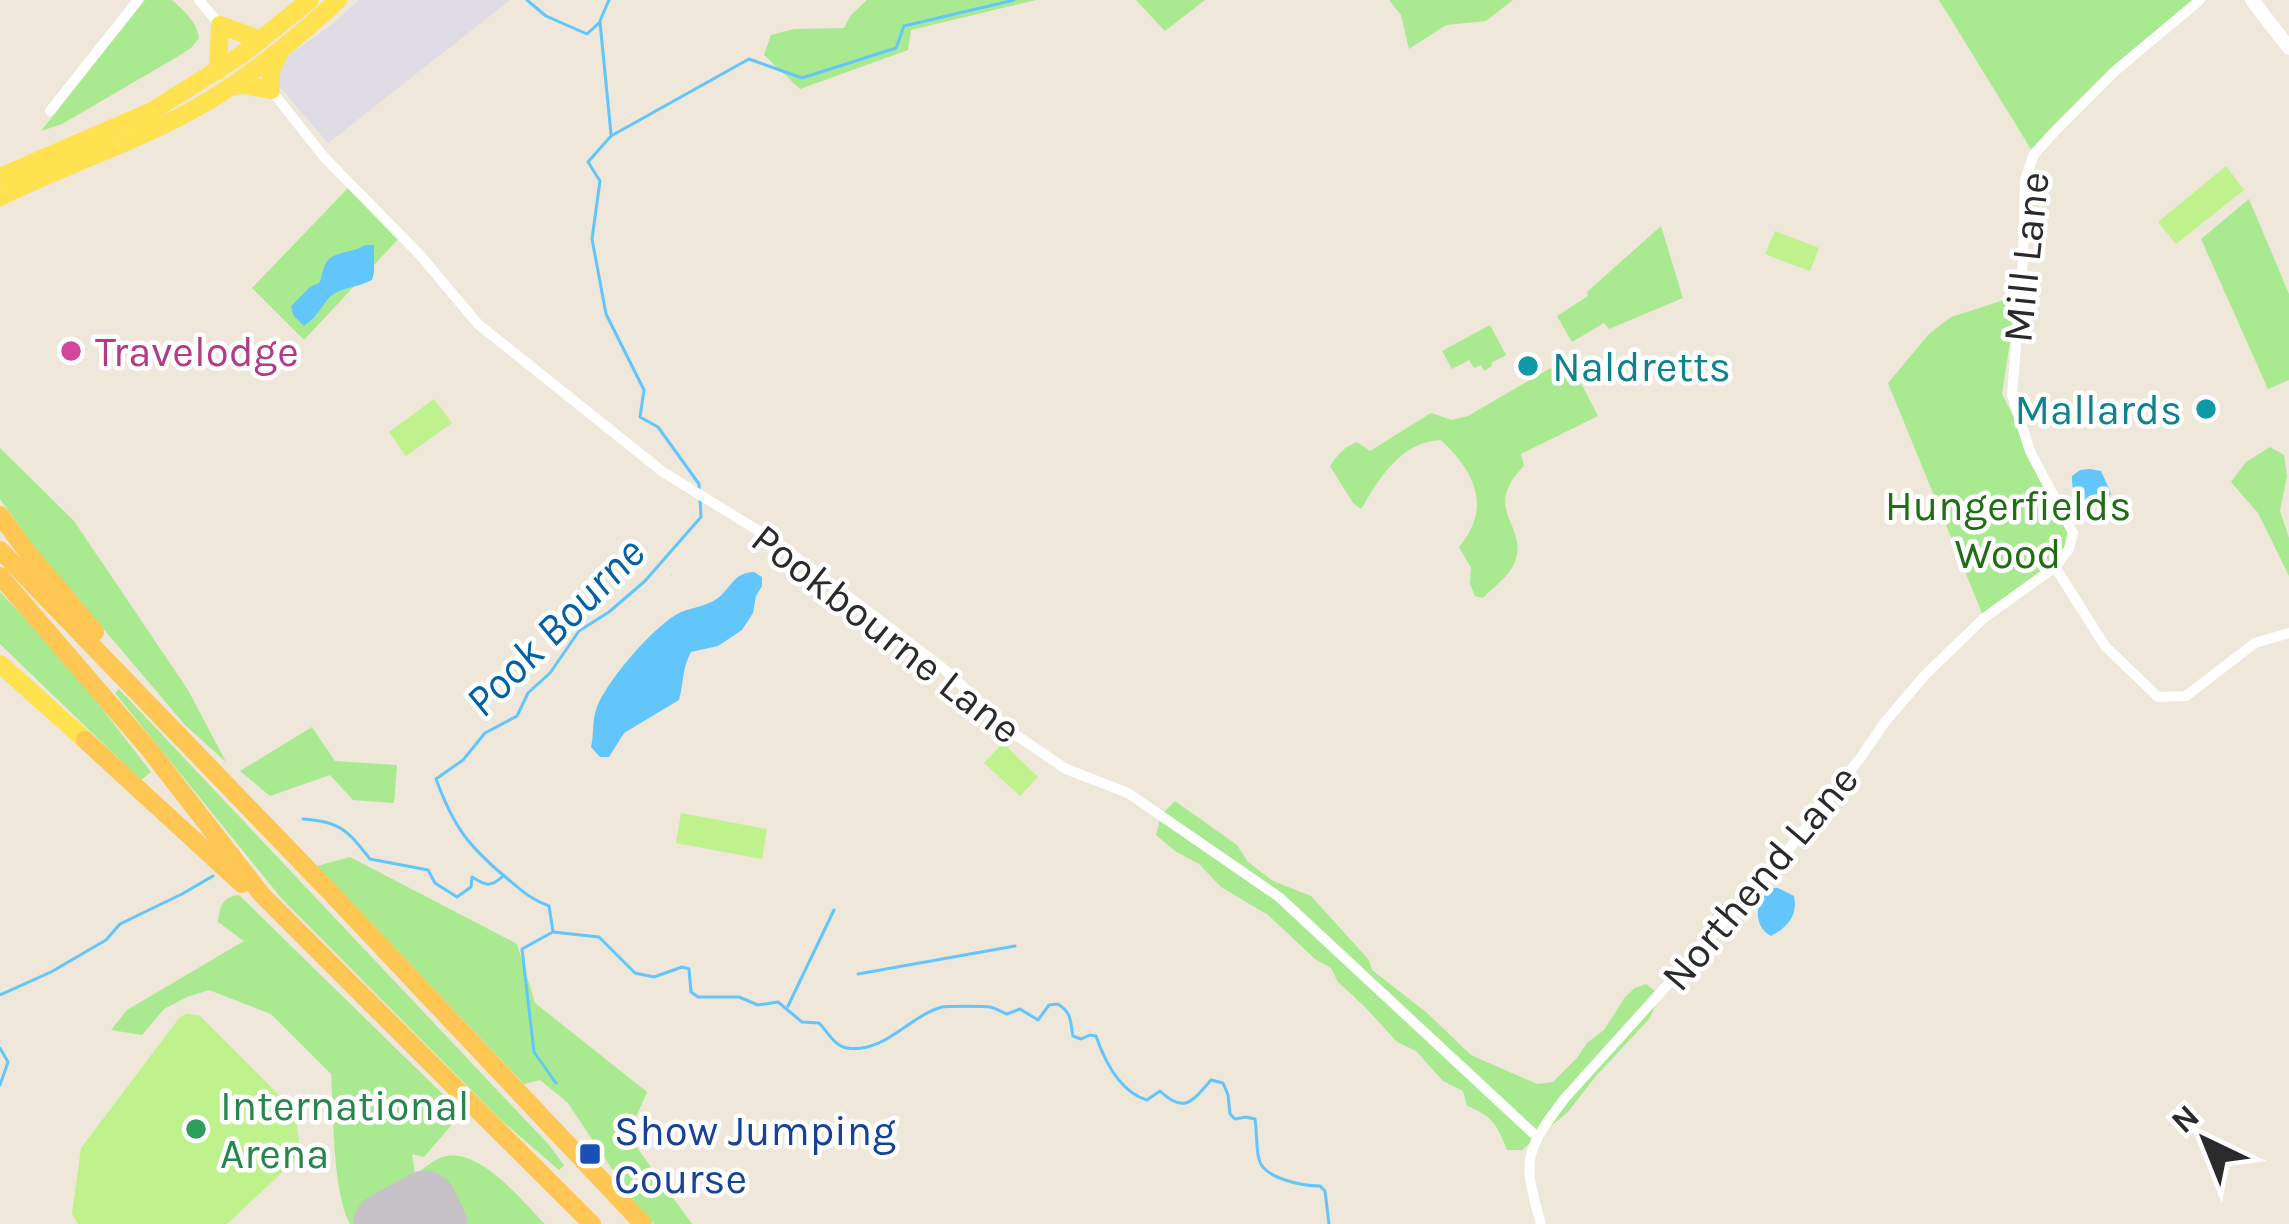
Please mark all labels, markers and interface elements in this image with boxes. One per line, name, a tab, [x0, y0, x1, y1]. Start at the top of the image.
street label: Mill Lane	[1992, 169, 2060, 345]
place label: Travelodge	[95, 327, 299, 377]
marker: Travelodge	[58, 338, 84, 364]
place label: Naldretts	[1552, 342, 1731, 392]
marker: Naldretts	[1515, 353, 1541, 379]
place label: Mallards	[2015, 385, 2182, 435]
marker: Mallards	[2193, 396, 2219, 422]
park label: Hungerfields Wood	[1885, 481, 2131, 579]
street label: Pookbourne Lane	[742, 513, 1031, 754]
water label: Pook Bourne	[454, 526, 655, 727]
street label: Northend Lane	[1651, 755, 1869, 1001]
north arrow	[2145, 1080, 2265, 1200]
place label: International Arena	[220, 1081, 470, 1179]
text: N	[2164, 1097, 2207, 1141]
place label: Show Jumping Course	[614, 1106, 896, 1204]
marker: International Arena	[183, 1116, 209, 1142]
marker: Show Jumping Course	[577, 1141, 603, 1167]

